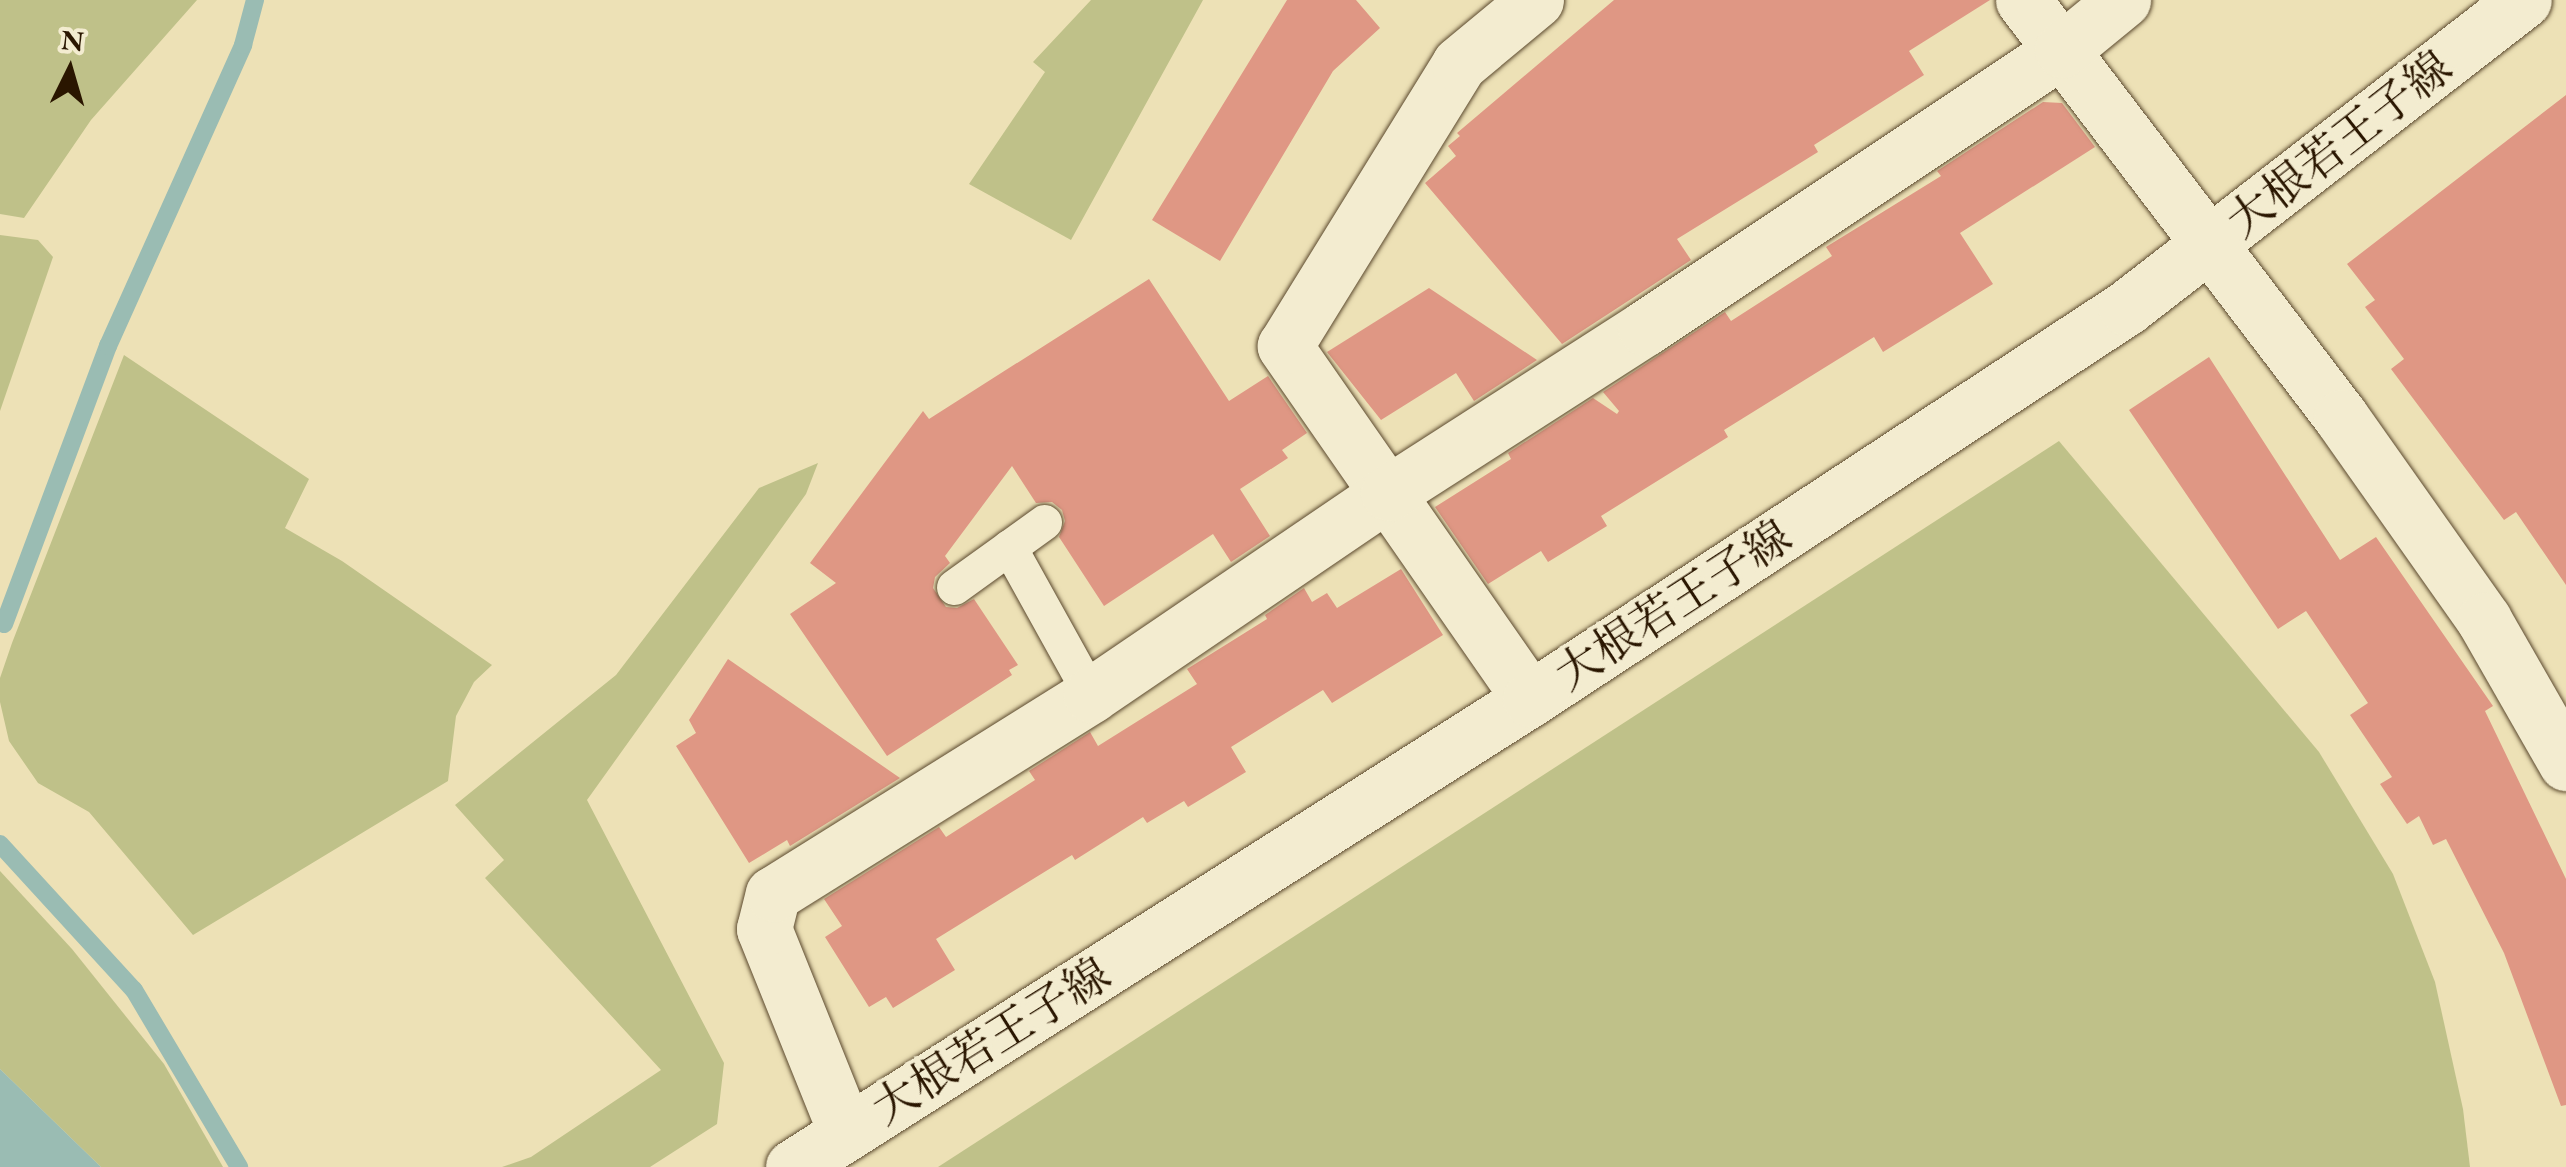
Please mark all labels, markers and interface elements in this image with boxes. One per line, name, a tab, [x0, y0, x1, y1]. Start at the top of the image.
north arrow	[20, 20, 120, 120]
text: N	[60, 21, 85, 59]
street label: 大根若王子線	[2216, 40, 2462, 248]
street label: 大根若王子線	[1545, 509, 1801, 701]
street label: 大根若王子線	[862, 947, 1120, 1135]

